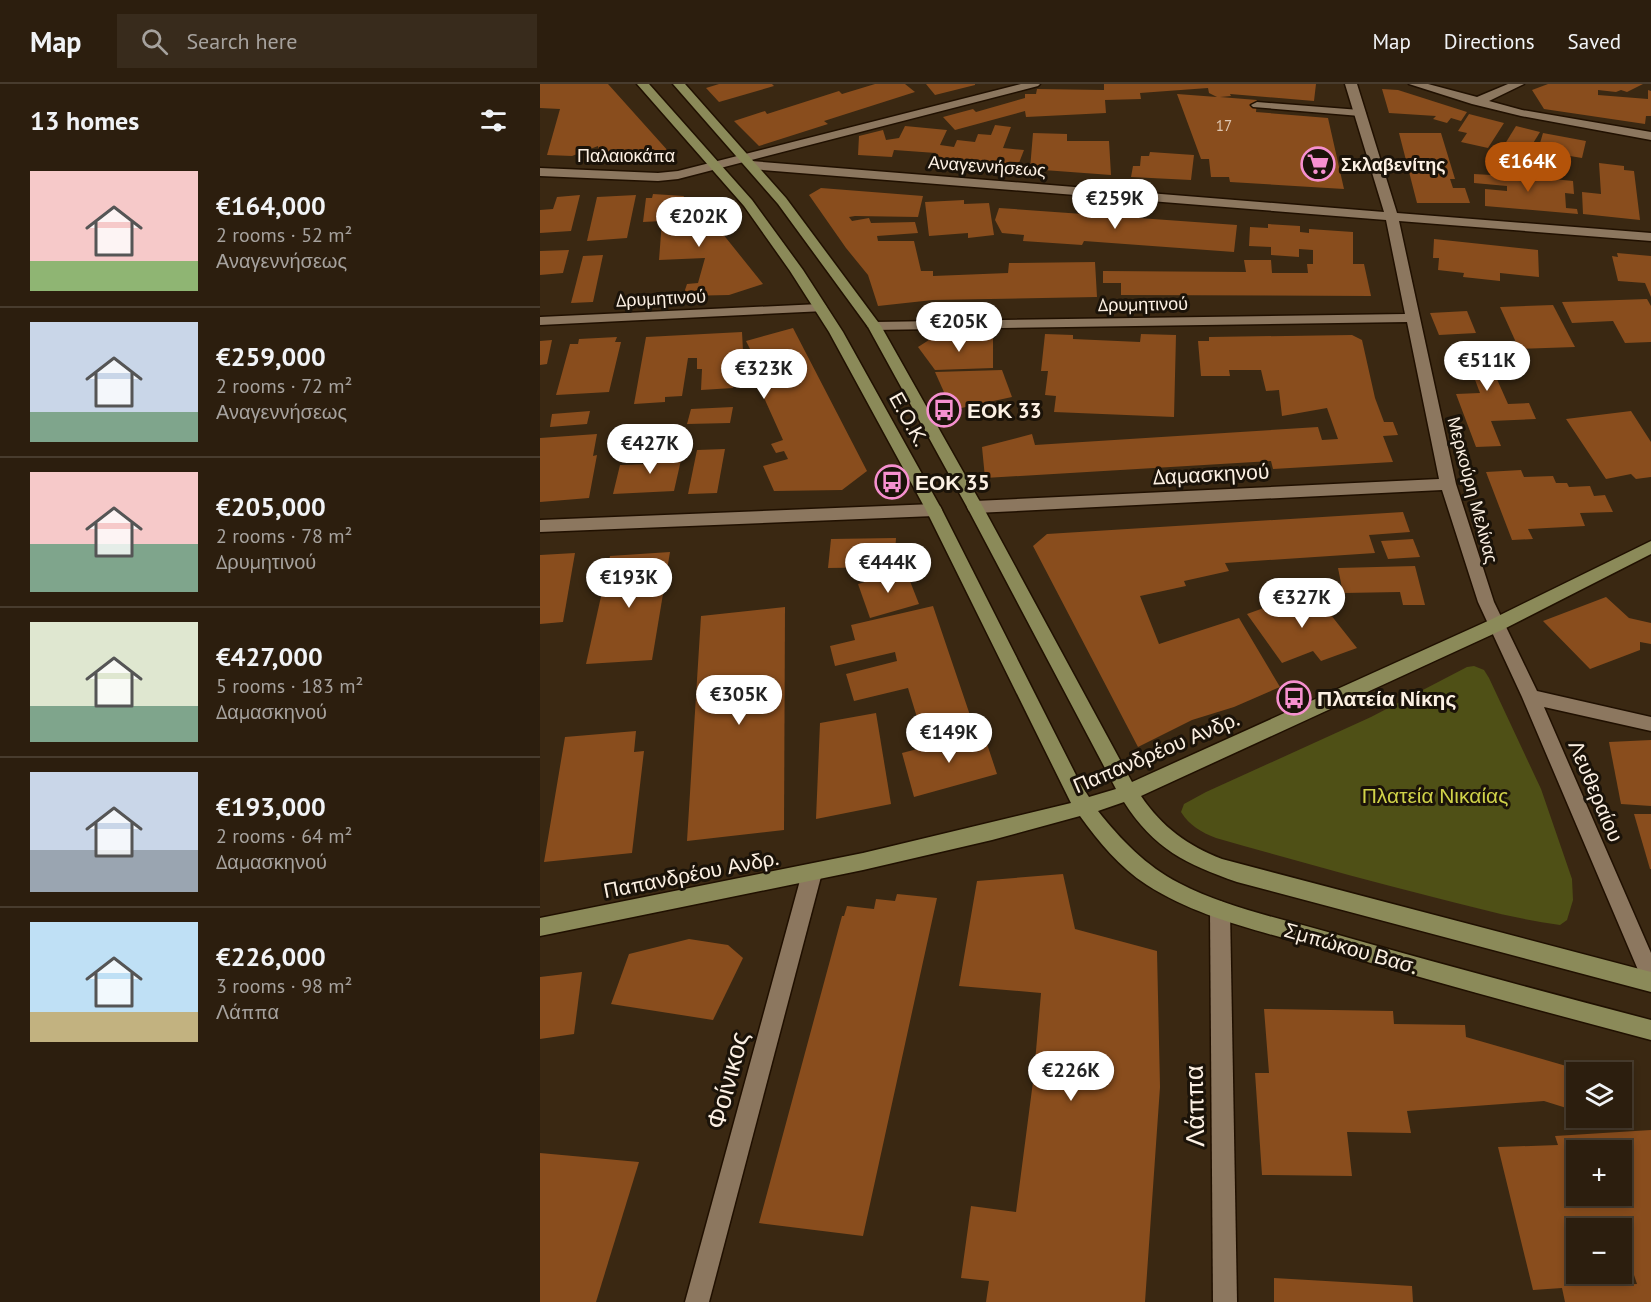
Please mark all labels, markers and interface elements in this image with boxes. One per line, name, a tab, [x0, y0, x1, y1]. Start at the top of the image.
search box	[117, 14, 537, 68]
text: Map	[30, 23, 81, 60]
icon: search	[138, 25, 171, 58]
text: Search here	[186, 27, 297, 55]
text: Map	[1372, 28, 1411, 55]
text: Directions	[1444, 28, 1535, 55]
text: Saved	[1568, 28, 1621, 55]
text: 13 homes	[30, 104, 139, 137]
icon: filters	[477, 104, 510, 137]
house number: 17	[1216, 116, 1232, 135]
pin: €164K	[1486, 142, 1570, 193]
street label: Παλαιοκάπα	[577, 144, 675, 167]
supermarket icon: Σκλαβενίτης	[1300, 146, 1336, 182]
text: €164K	[1499, 148, 1557, 174]
street label: Αναγεννήσεως	[927, 150, 1047, 182]
place label: Σκλαβενίτης	[1341, 153, 1446, 176]
pin: €259K	[1073, 179, 1157, 230]
text: €259K	[1086, 185, 1144, 211]
text: €164,000	[216, 189, 326, 222]
icon: home	[78, 195, 150, 267]
pin: €202K	[657, 197, 741, 248]
text: €202K	[670, 203, 728, 229]
text: 2 rooms · 52 m²	[216, 222, 352, 248]
text: Αναγεννήσεως	[216, 248, 347, 274]
street label: Δρυμητινού	[615, 284, 707, 312]
street label: Δρυμητινού	[1098, 292, 1188, 316]
pin: €205K	[917, 302, 1001, 353]
text: €205K	[930, 308, 988, 334]
text: €259,000	[216, 340, 326, 373]
pin: €511K	[1445, 341, 1529, 392]
icon: home	[78, 346, 150, 418]
text: €511K	[1458, 347, 1516, 373]
pin: €323K	[722, 349, 806, 400]
text: €323K	[735, 355, 793, 381]
text: 2 rooms · 72 m²	[216, 373, 352, 399]
street label: Ε.Ο.Κ.	[883, 387, 935, 451]
bus stop icon: ΕΟΚ 33	[926, 392, 962, 428]
place label: ΕΟΚ 33	[967, 397, 1042, 424]
text: Αναγεννήσεως	[216, 399, 347, 425]
street label: Μερκούρη Μελίνας	[1442, 414, 1504, 566]
pin: €427K	[608, 424, 692, 475]
text: €427K	[621, 430, 679, 456]
street label: Δαμασκηνού	[1152, 457, 1270, 491]
bus stop icon: ΕΟΚ 35	[874, 464, 910, 500]
place label: ΕΟΚ 35	[915, 469, 990, 496]
text: €205,000	[216, 490, 326, 523]
icon: home	[78, 496, 150, 568]
text: 2 rooms · 78 m²	[216, 523, 352, 549]
pin: €444K	[846, 543, 930, 594]
text: Δρυμητινού	[216, 549, 316, 575]
text: €444K	[859, 549, 917, 575]
pin: €193K	[587, 558, 671, 609]
text: €193K	[600, 564, 658, 590]
pin: €327K	[1260, 578, 1344, 629]
text: €327K	[1273, 584, 1331, 610]
text: €427,000	[216, 640, 323, 673]
icon: home	[78, 646, 150, 718]
text: 5 rooms · 183 m²	[216, 673, 363, 699]
pin: €305K	[697, 675, 781, 726]
bus stop icon: Πλατεία Νίκης	[1276, 680, 1312, 716]
text: €305K	[710, 681, 768, 707]
place label: Πλατεία Νίκης	[1317, 685, 1456, 712]
text: Δαμασκηνού	[216, 699, 327, 725]
street label: Παπανδρέου Ανδρ.	[1069, 705, 1243, 799]
pin: €149K	[907, 713, 991, 764]
text: €149K	[920, 719, 978, 745]
street label: Λευθεραίου	[1563, 736, 1629, 846]
park label: Πλατεία Νικαίας	[1362, 782, 1508, 809]
text: €193,000	[216, 790, 326, 823]
icon: home	[78, 796, 150, 868]
text: 2 rooms · 64 m²	[216, 823, 352, 849]
street label: Παπανδρέου Ανδρ.	[601, 844, 781, 904]
text: Δαμασκηνού	[216, 849, 327, 875]
street label: Σμπώκου Βασ.	[1281, 916, 1421, 980]
text: €226,000	[216, 940, 326, 973]
icon: home	[78, 946, 150, 1018]
text: 3 rooms · 98 m²	[216, 973, 352, 999]
text: Λάππα	[216, 999, 279, 1025]
street label: Φοίνικος	[698, 1028, 756, 1132]
pin: €226K	[1029, 1051, 1113, 1102]
text: €226K	[1042, 1057, 1100, 1083]
map controls	[1566, 1062, 1632, 1284]
button: layers	[1566, 1062, 1632, 1128]
street label: Λάππα	[1177, 1065, 1211, 1147]
button: +	[1566, 1140, 1632, 1206]
button: −	[1566, 1218, 1632, 1284]

